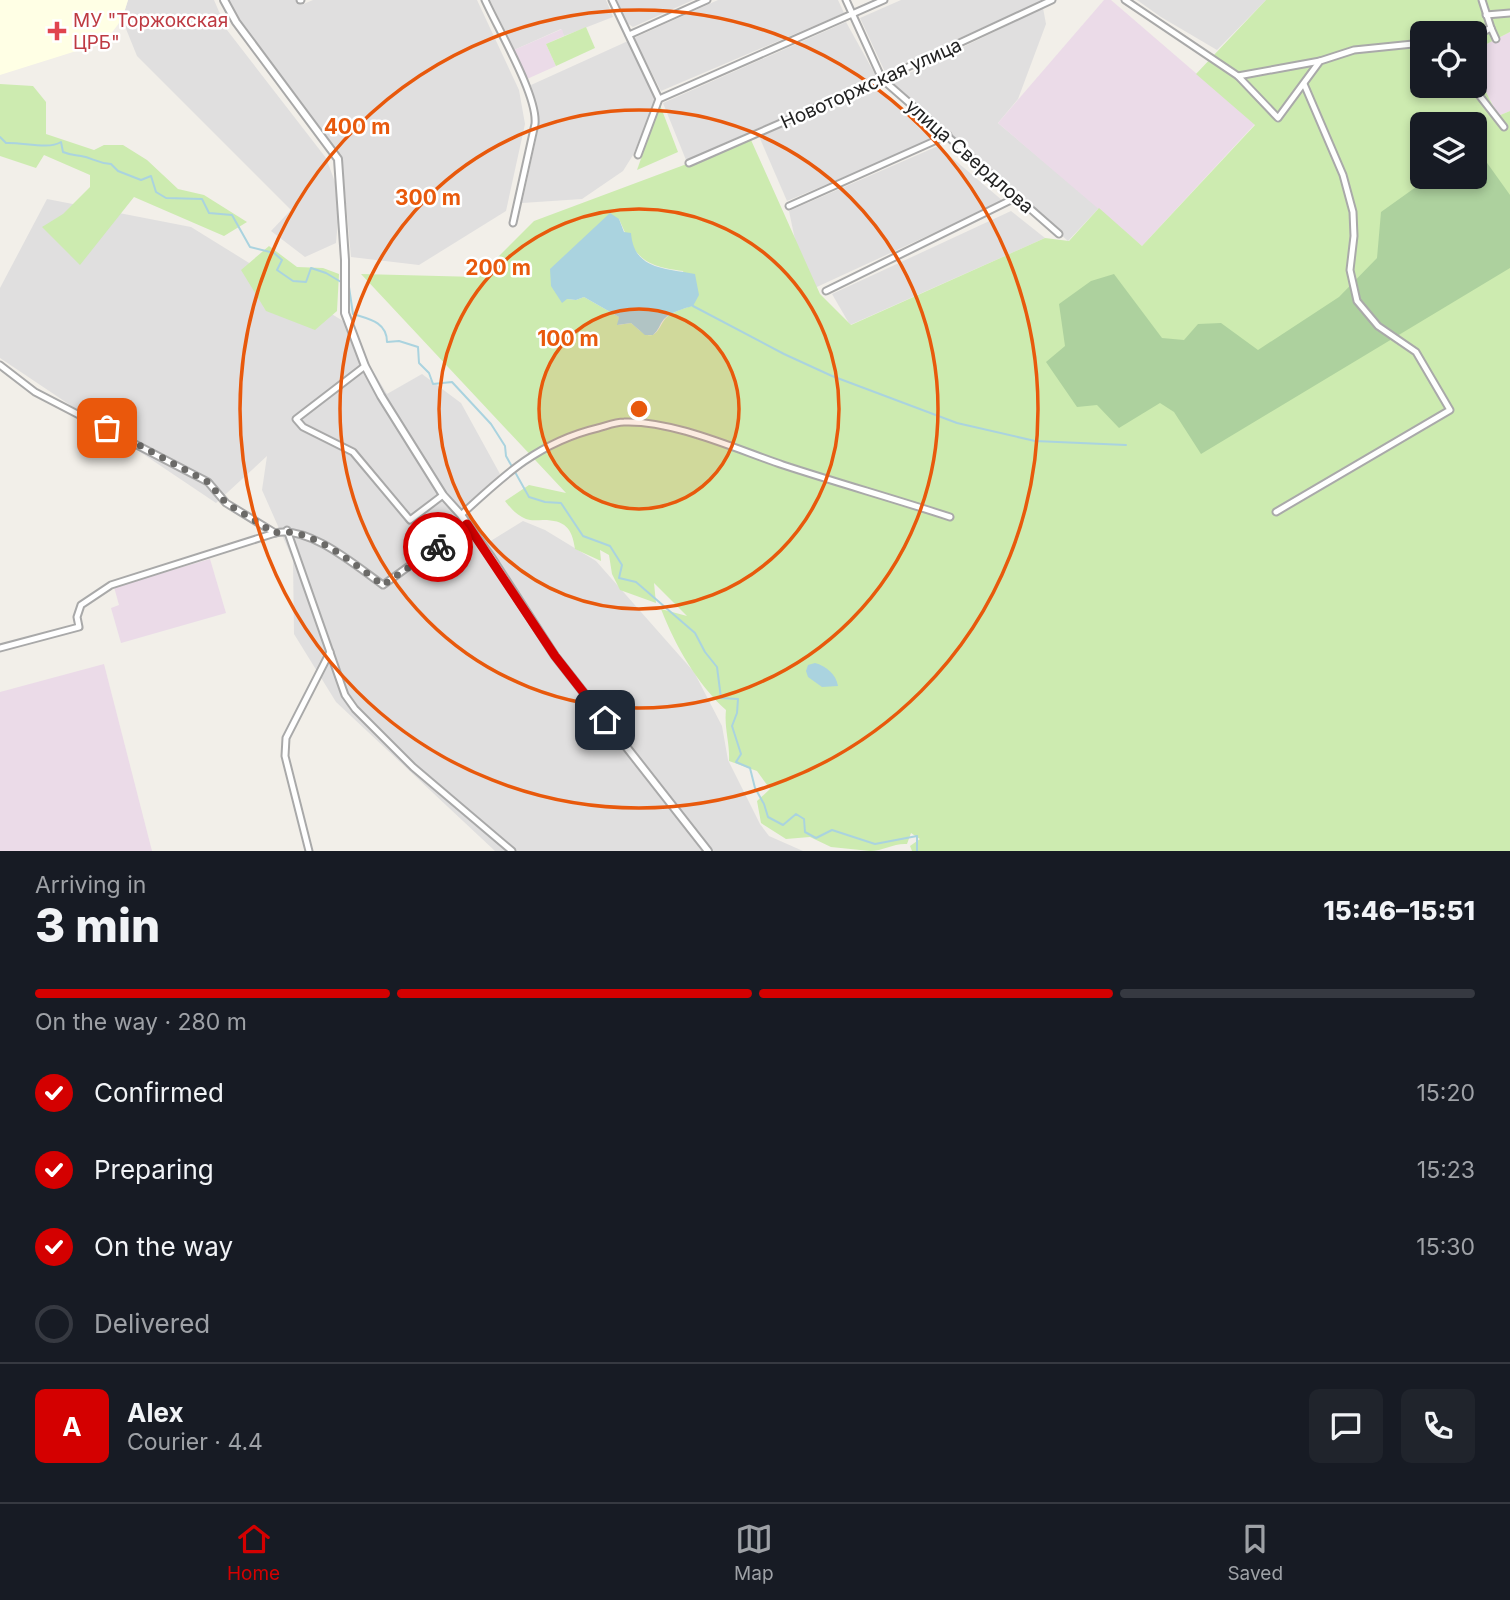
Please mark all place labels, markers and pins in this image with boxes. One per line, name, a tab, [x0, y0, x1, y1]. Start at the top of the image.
place label: МУ "Торжокская ЦРБ"	[73, 9, 228, 54]
marker: МУ "Торжокская ЦРБ"	[47, 21, 67, 41]
centre of rings	[627, 397, 651, 421]
pin	[77, 398, 137, 458]
pin	[575, 690, 635, 750]

